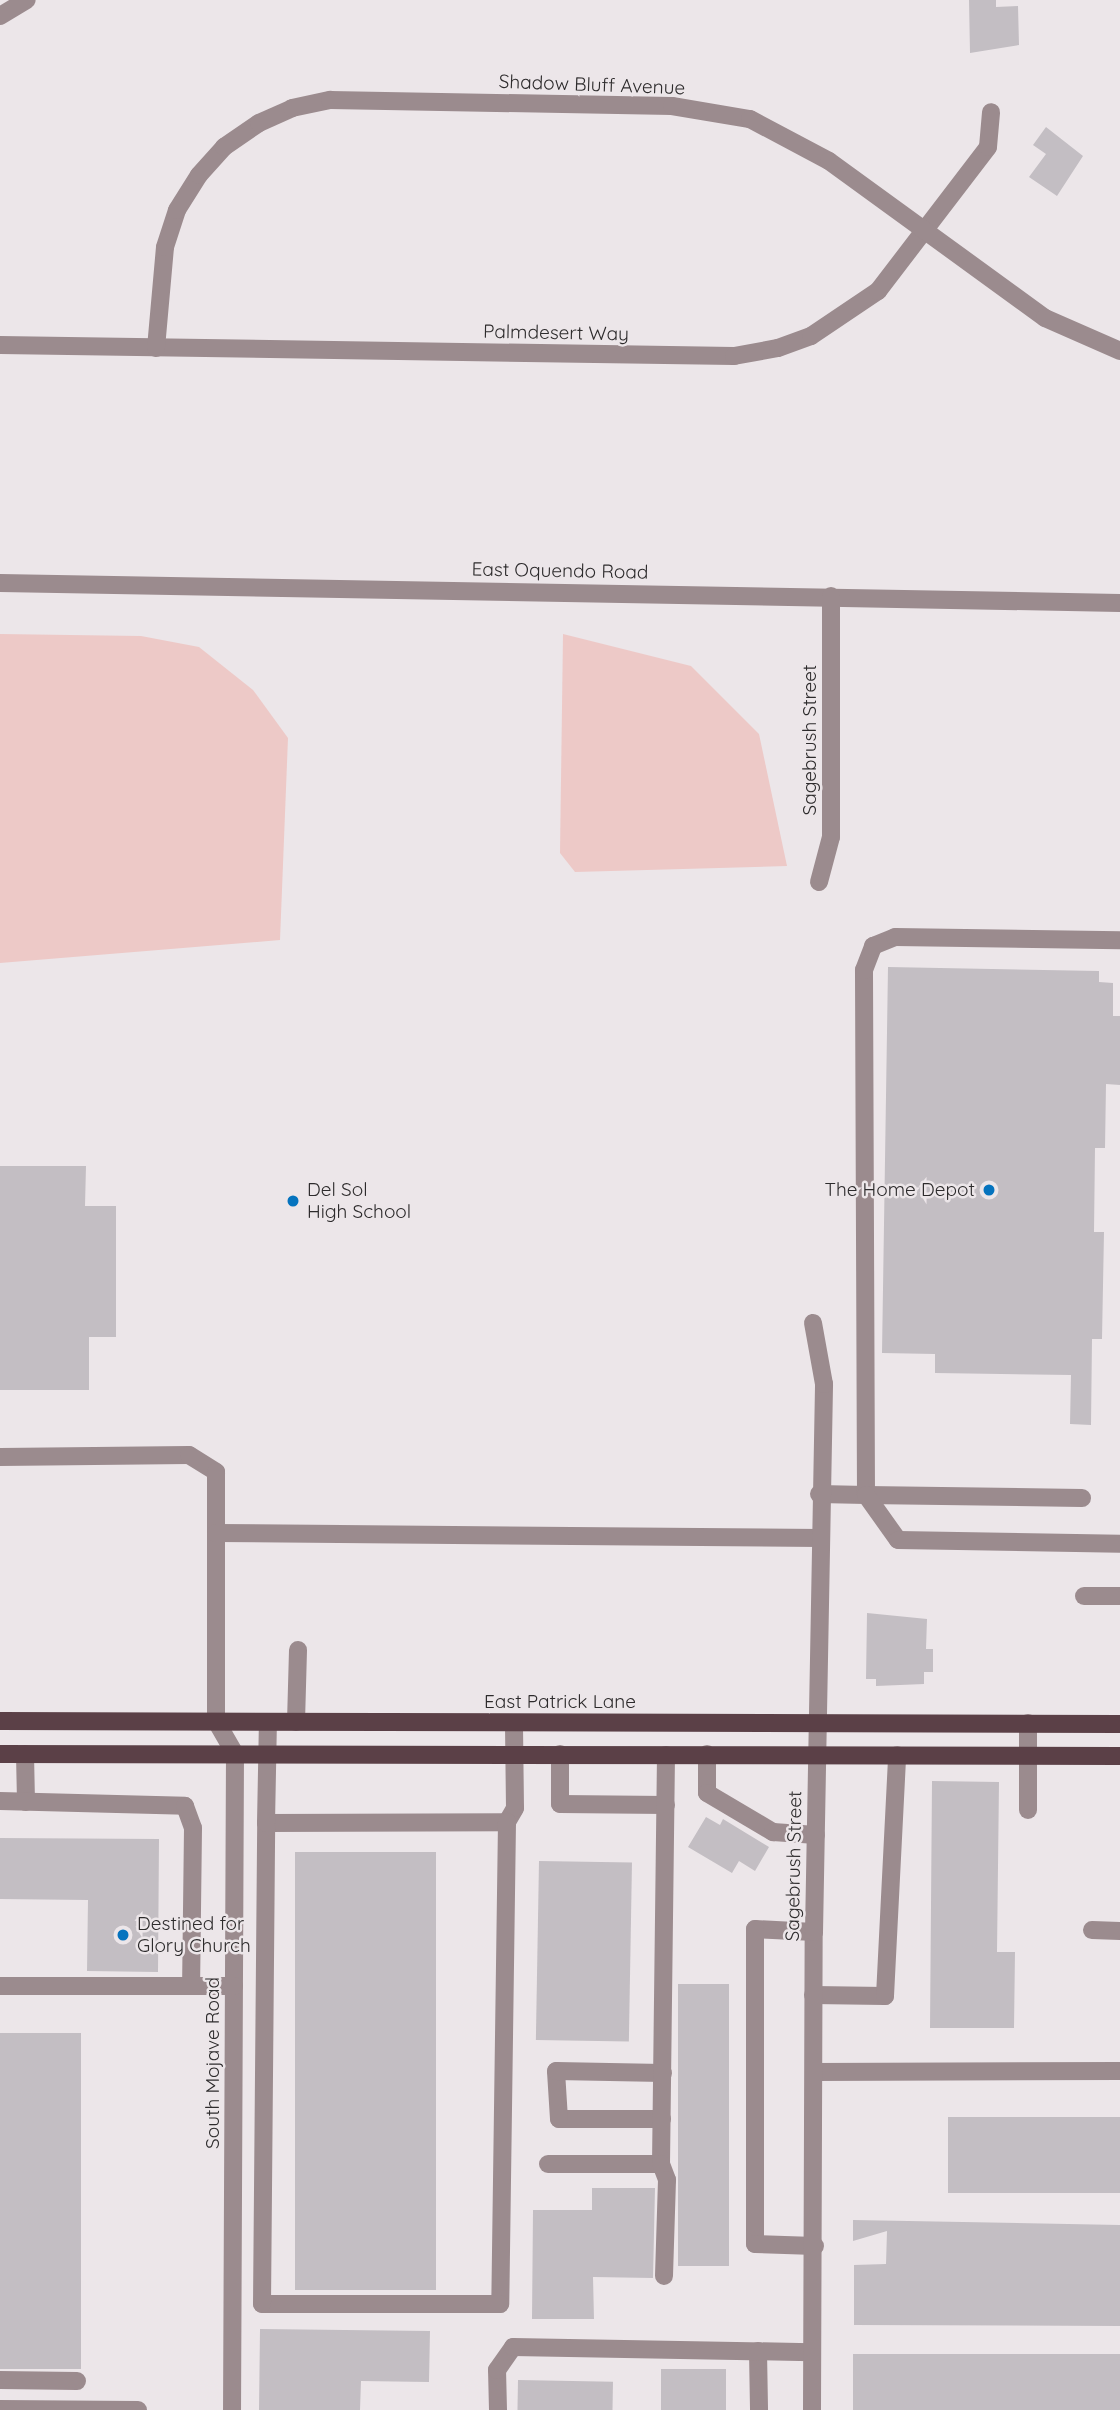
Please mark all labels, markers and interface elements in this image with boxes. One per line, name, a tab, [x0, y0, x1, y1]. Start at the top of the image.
street label: Shadow Bluff Avenue	[498, 70, 686, 100]
street label: Palmdesert Way	[483, 320, 629, 346]
street label: East Oquendo Road	[471, 558, 649, 584]
street label: Sagebrush Street	[799, 665, 821, 815]
place label: Del Sol High School	[307, 1179, 411, 1223]
place label: The Home Depot	[824, 1179, 975, 1201]
marker: The Home Depot	[981, 1182, 997, 1198]
marker: Del Sol High School	[285, 1193, 301, 1209]
street label: East Patrick Lane	[484, 1691, 636, 1713]
street label: Sagebrush Street	[781, 1790, 807, 1942]
place label: Destined for Glory Church	[137, 1913, 251, 1957]
marker: Destined for Glory Church	[115, 1927, 131, 1943]
street label: South Mojave Road	[202, 1977, 224, 2149]

